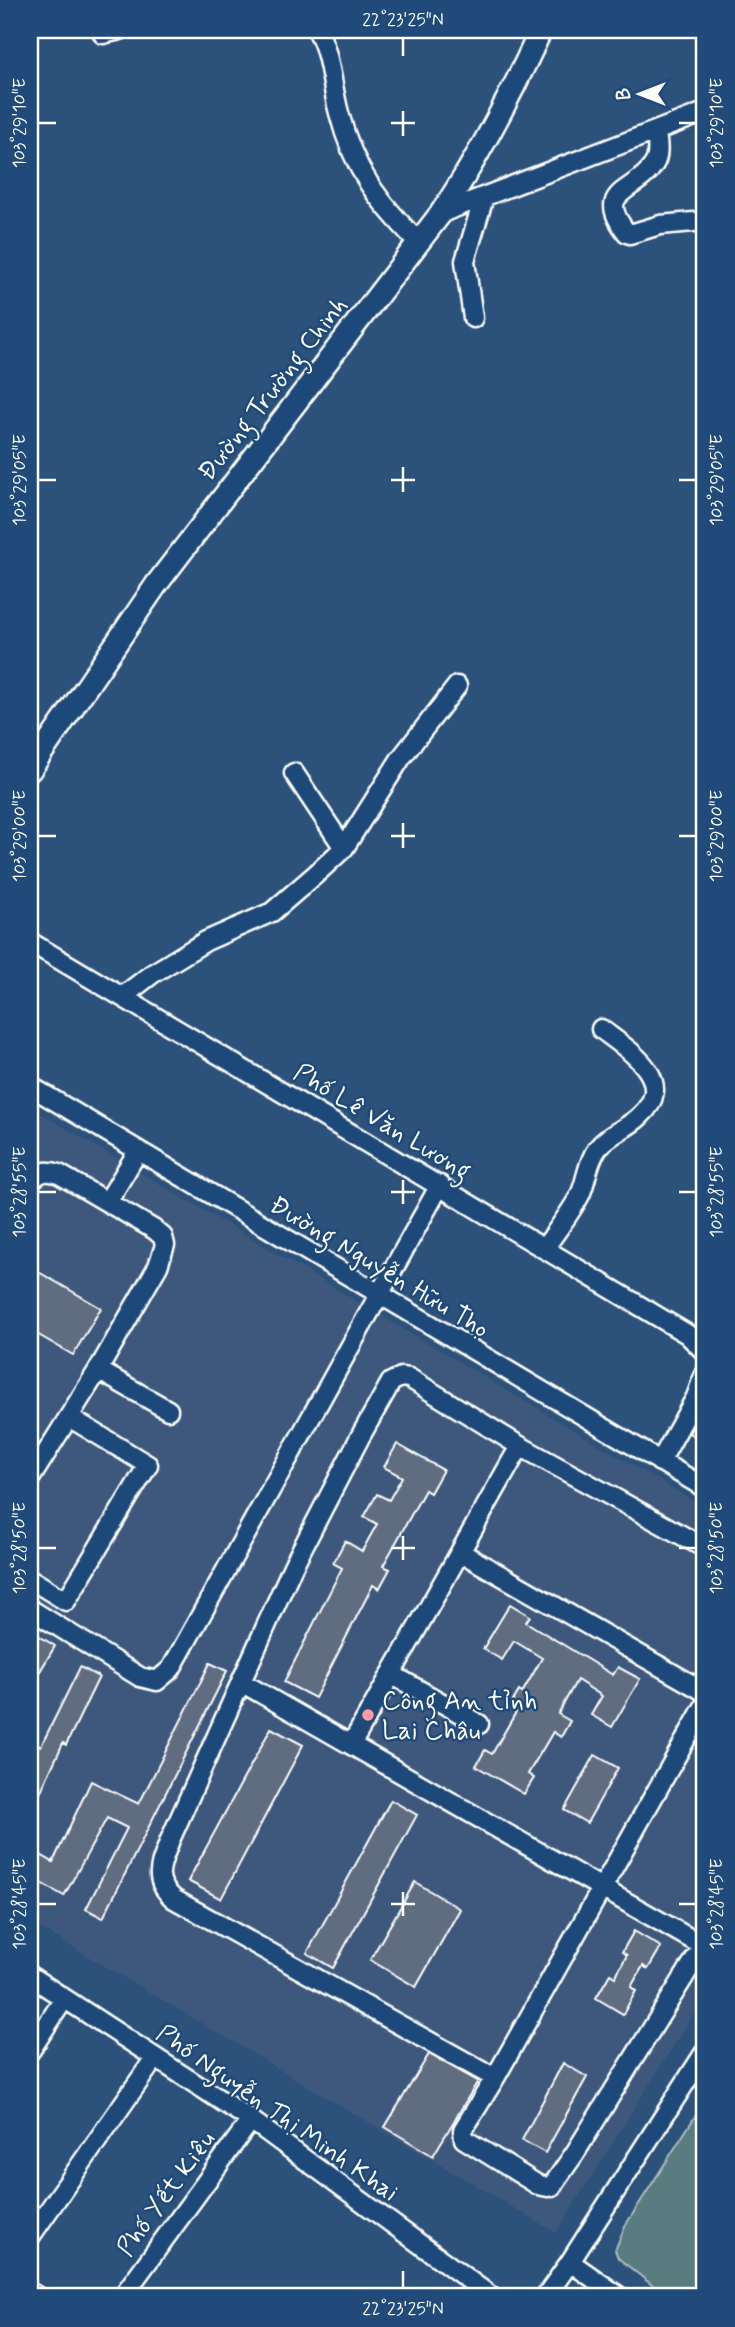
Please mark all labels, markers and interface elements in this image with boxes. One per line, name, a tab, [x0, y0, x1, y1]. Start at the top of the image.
text: 22°23'25"N	[362, 8, 444, 32]
north arrow	[606, 60, 676, 130]
text: 103°29'10"E	[8, 78, 32, 168]
text: 103°29'10"E	[705, 78, 729, 168]
text: B	[612, 88, 637, 100]
street label: Đường Trường Chinh	[191, 290, 359, 490]
text: 103°29'05"E	[8, 434, 32, 526]
text: 103°29'05"E	[705, 434, 729, 526]
text: 103°29'00"E	[8, 790, 32, 882]
text: 103°29'00"E	[705, 790, 729, 882]
street label: Phố Lê Văn Lương	[285, 1056, 477, 1192]
text: 103°28'55"E	[8, 1146, 32, 1238]
text: 103°28'55"E	[705, 1146, 729, 1238]
street label: Đường Nguyễn Hữu Thọ	[261, 1189, 495, 1349]
text: 103°28'50"E	[8, 1502, 32, 1594]
text: 103°28'50"E	[705, 1502, 729, 1594]
place label: Công An tỉnh Lai Châu	[382, 1685, 537, 1749]
marker: Công An tỉnh Lai Châu	[360, 1707, 376, 1723]
text: 103°28'45"E	[8, 1858, 32, 1950]
text: 103°28'45"E	[705, 1858, 729, 1950]
street label: Phố Nguyễn Thị Minh Khai	[147, 2017, 405, 2213]
street label: Phố Yết Kiêu	[110, 2125, 224, 2264]
text: 22°23'25"N	[362, 2297, 444, 2321]

